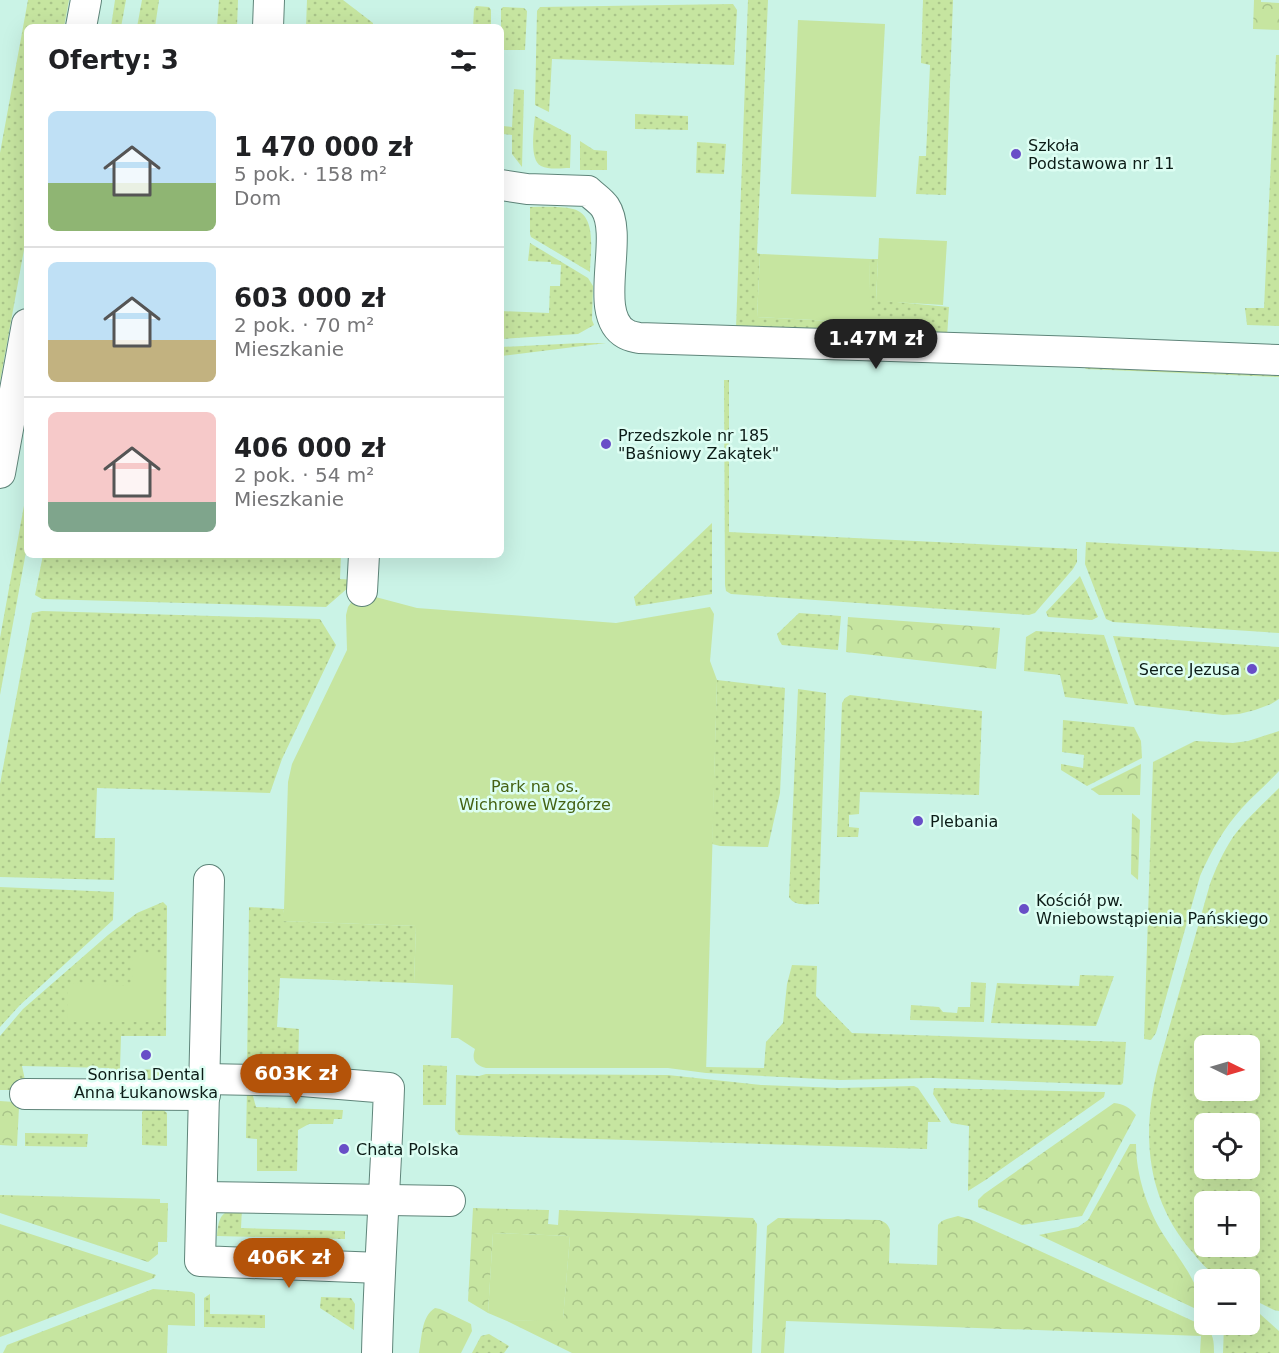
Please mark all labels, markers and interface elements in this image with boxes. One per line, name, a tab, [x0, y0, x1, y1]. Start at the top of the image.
icon: filters	[447, 44, 480, 77]
text: Oferty: 3	[48, 45, 179, 75]
text: 1 470 000 zł	[234, 132, 413, 162]
icon: home	[96, 135, 168, 207]
place label: Szkoła Podstawowa nr 11	[1028, 136, 1174, 173]
marker: Szkoła Podstawowa nr 11	[1009, 147, 1023, 161]
text: 5 pok. · 158 m²	[234, 162, 387, 186]
text: Dom	[234, 186, 281, 210]
text: 603 000 zł	[234, 283, 385, 313]
icon: home	[96, 286, 168, 358]
text: 2 pok. · 70 m²	[234, 313, 374, 337]
pin: 1.47M zł	[814, 319, 938, 370]
text: 1.47M zł	[828, 326, 924, 350]
text: Mieszkanie	[234, 337, 344, 361]
place label: Przedszkole nr 185 "Baśniowy Zakątek"	[618, 426, 779, 463]
text: 406 000 zł	[234, 433, 385, 463]
icon: home	[96, 436, 168, 508]
marker: Przedszkole nr 185 "Baśniowy Zakątek"	[599, 437, 613, 451]
text: 2 pok. · 54 m²	[234, 463, 374, 487]
text: Mieszkanie	[234, 487, 344, 511]
place label: Serce Jezusa	[1139, 660, 1240, 679]
marker: Serce Jezusa	[1245, 662, 1259, 676]
park label: Park na os. Wichrowe Wzgórze	[459, 777, 611, 814]
place label: Plebania	[930, 812, 998, 831]
marker: Plebania	[911, 814, 925, 828]
place label: Kościół pw. Wniebowstąpienia Pańskiego	[1036, 891, 1268, 928]
marker: Kościół pw. Wniebowstąpienia Pańskiego	[1017, 902, 1031, 916]
north arrow	[1194, 1035, 1260, 1101]
map controls	[1194, 1035, 1260, 1335]
marker: Sonrisa Dental Anna Łukanowska	[139, 1048, 153, 1062]
pin: 603K zł	[241, 1054, 351, 1105]
text: 603K zł	[254, 1061, 338, 1085]
place label: Sonrisa Dental Anna Łukanowska	[74, 1065, 218, 1102]
button: locate	[1194, 1113, 1260, 1179]
place label: Chata Polska	[356, 1140, 459, 1159]
marker: Chata Polska	[337, 1142, 351, 1156]
button: +	[1194, 1191, 1260, 1257]
pin: 406K zł	[234, 1238, 344, 1289]
text: 406K zł	[247, 1245, 331, 1269]
button: −	[1194, 1269, 1260, 1335]

